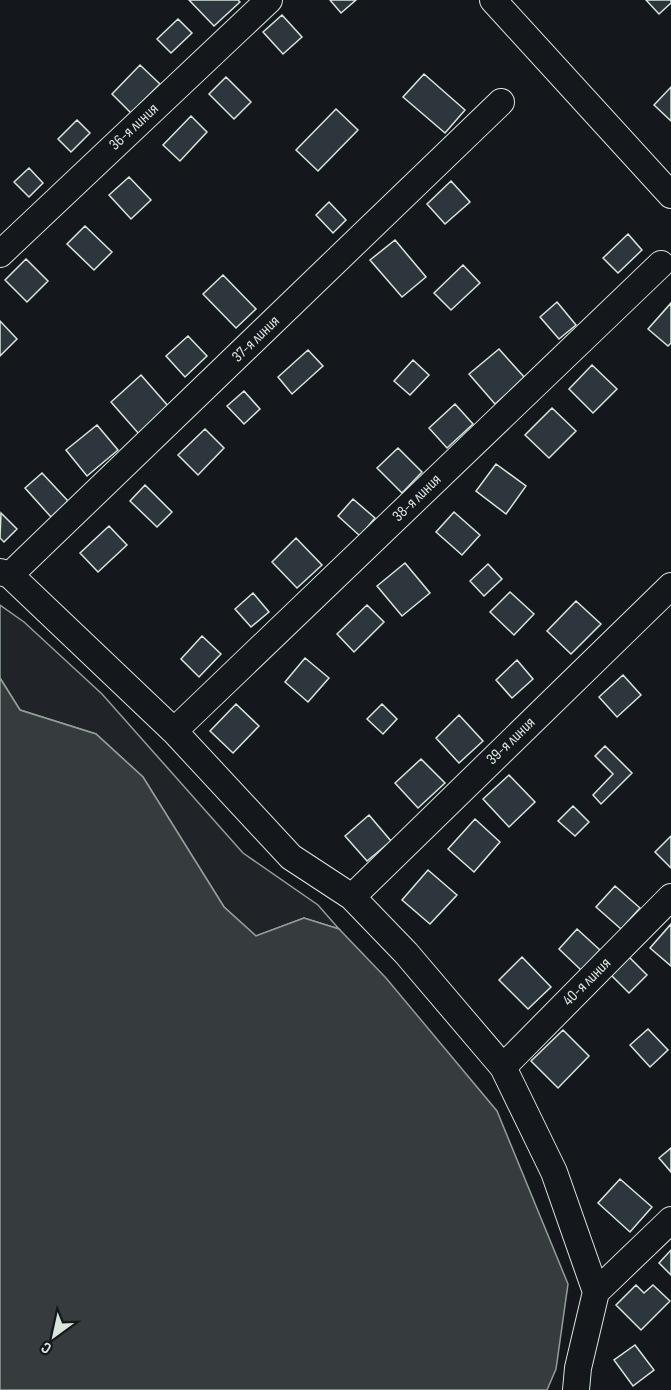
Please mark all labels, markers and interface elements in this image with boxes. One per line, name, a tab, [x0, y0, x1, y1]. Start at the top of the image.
street label: 36-я линия	[105, 99, 163, 155]
street label: 37-я линия	[228, 312, 284, 366]
street label: 38-я линия	[389, 470, 445, 526]
street label: 39-я линия	[483, 713, 539, 769]
street label: 40-я линия	[559, 954, 615, 1010]
north arrow	[24, 1306, 84, 1366]
text: С	[38, 1337, 55, 1358]

